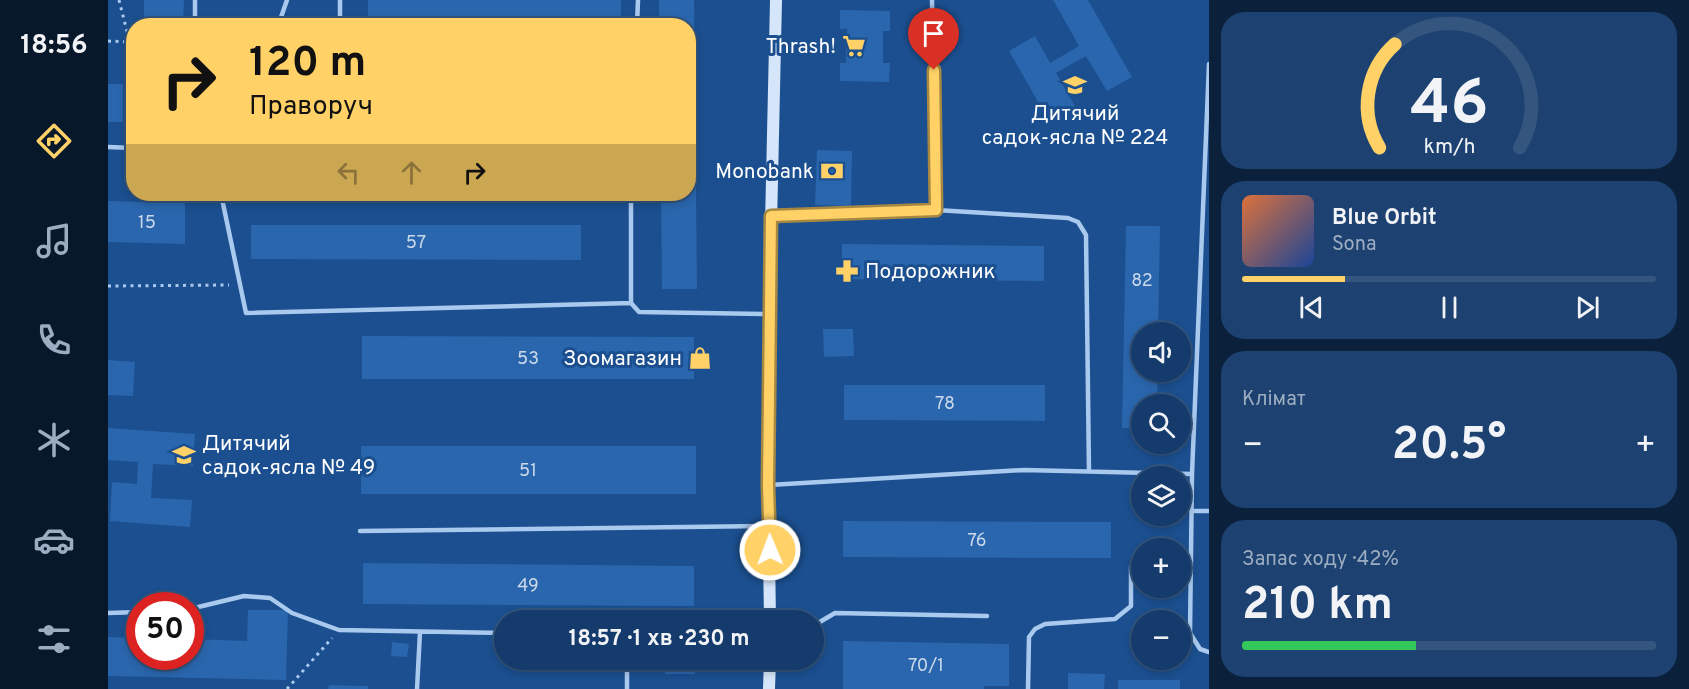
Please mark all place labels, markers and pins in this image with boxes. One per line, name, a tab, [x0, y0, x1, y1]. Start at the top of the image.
pin	[908, 8, 959, 70]
supermarket icon: Thrash!	[841, 33, 867, 59]
place label: Thrash!	[765, 34, 836, 61]
school or university icon: Дитячий садок-ясла № 224	[1062, 72, 1088, 98]
place label: Дитячий садок-ясла № 224	[982, 101, 1168, 152]
bank icon: Monobank	[819, 158, 845, 184]
place label: Monobank	[715, 159, 814, 186]
pharmacy icon: Подорожник	[834, 258, 860, 284]
place label: Подорожник	[865, 259, 996, 286]
shop icon: Зоомагазин	[687, 345, 713, 371]
place label: Зоомагазин	[563, 346, 682, 373]
place label: Дитячий садок-ясла № 49	[202, 431, 375, 482]
school or university icon: Дитячий садок-ясла № 49	[171, 442, 197, 468]

